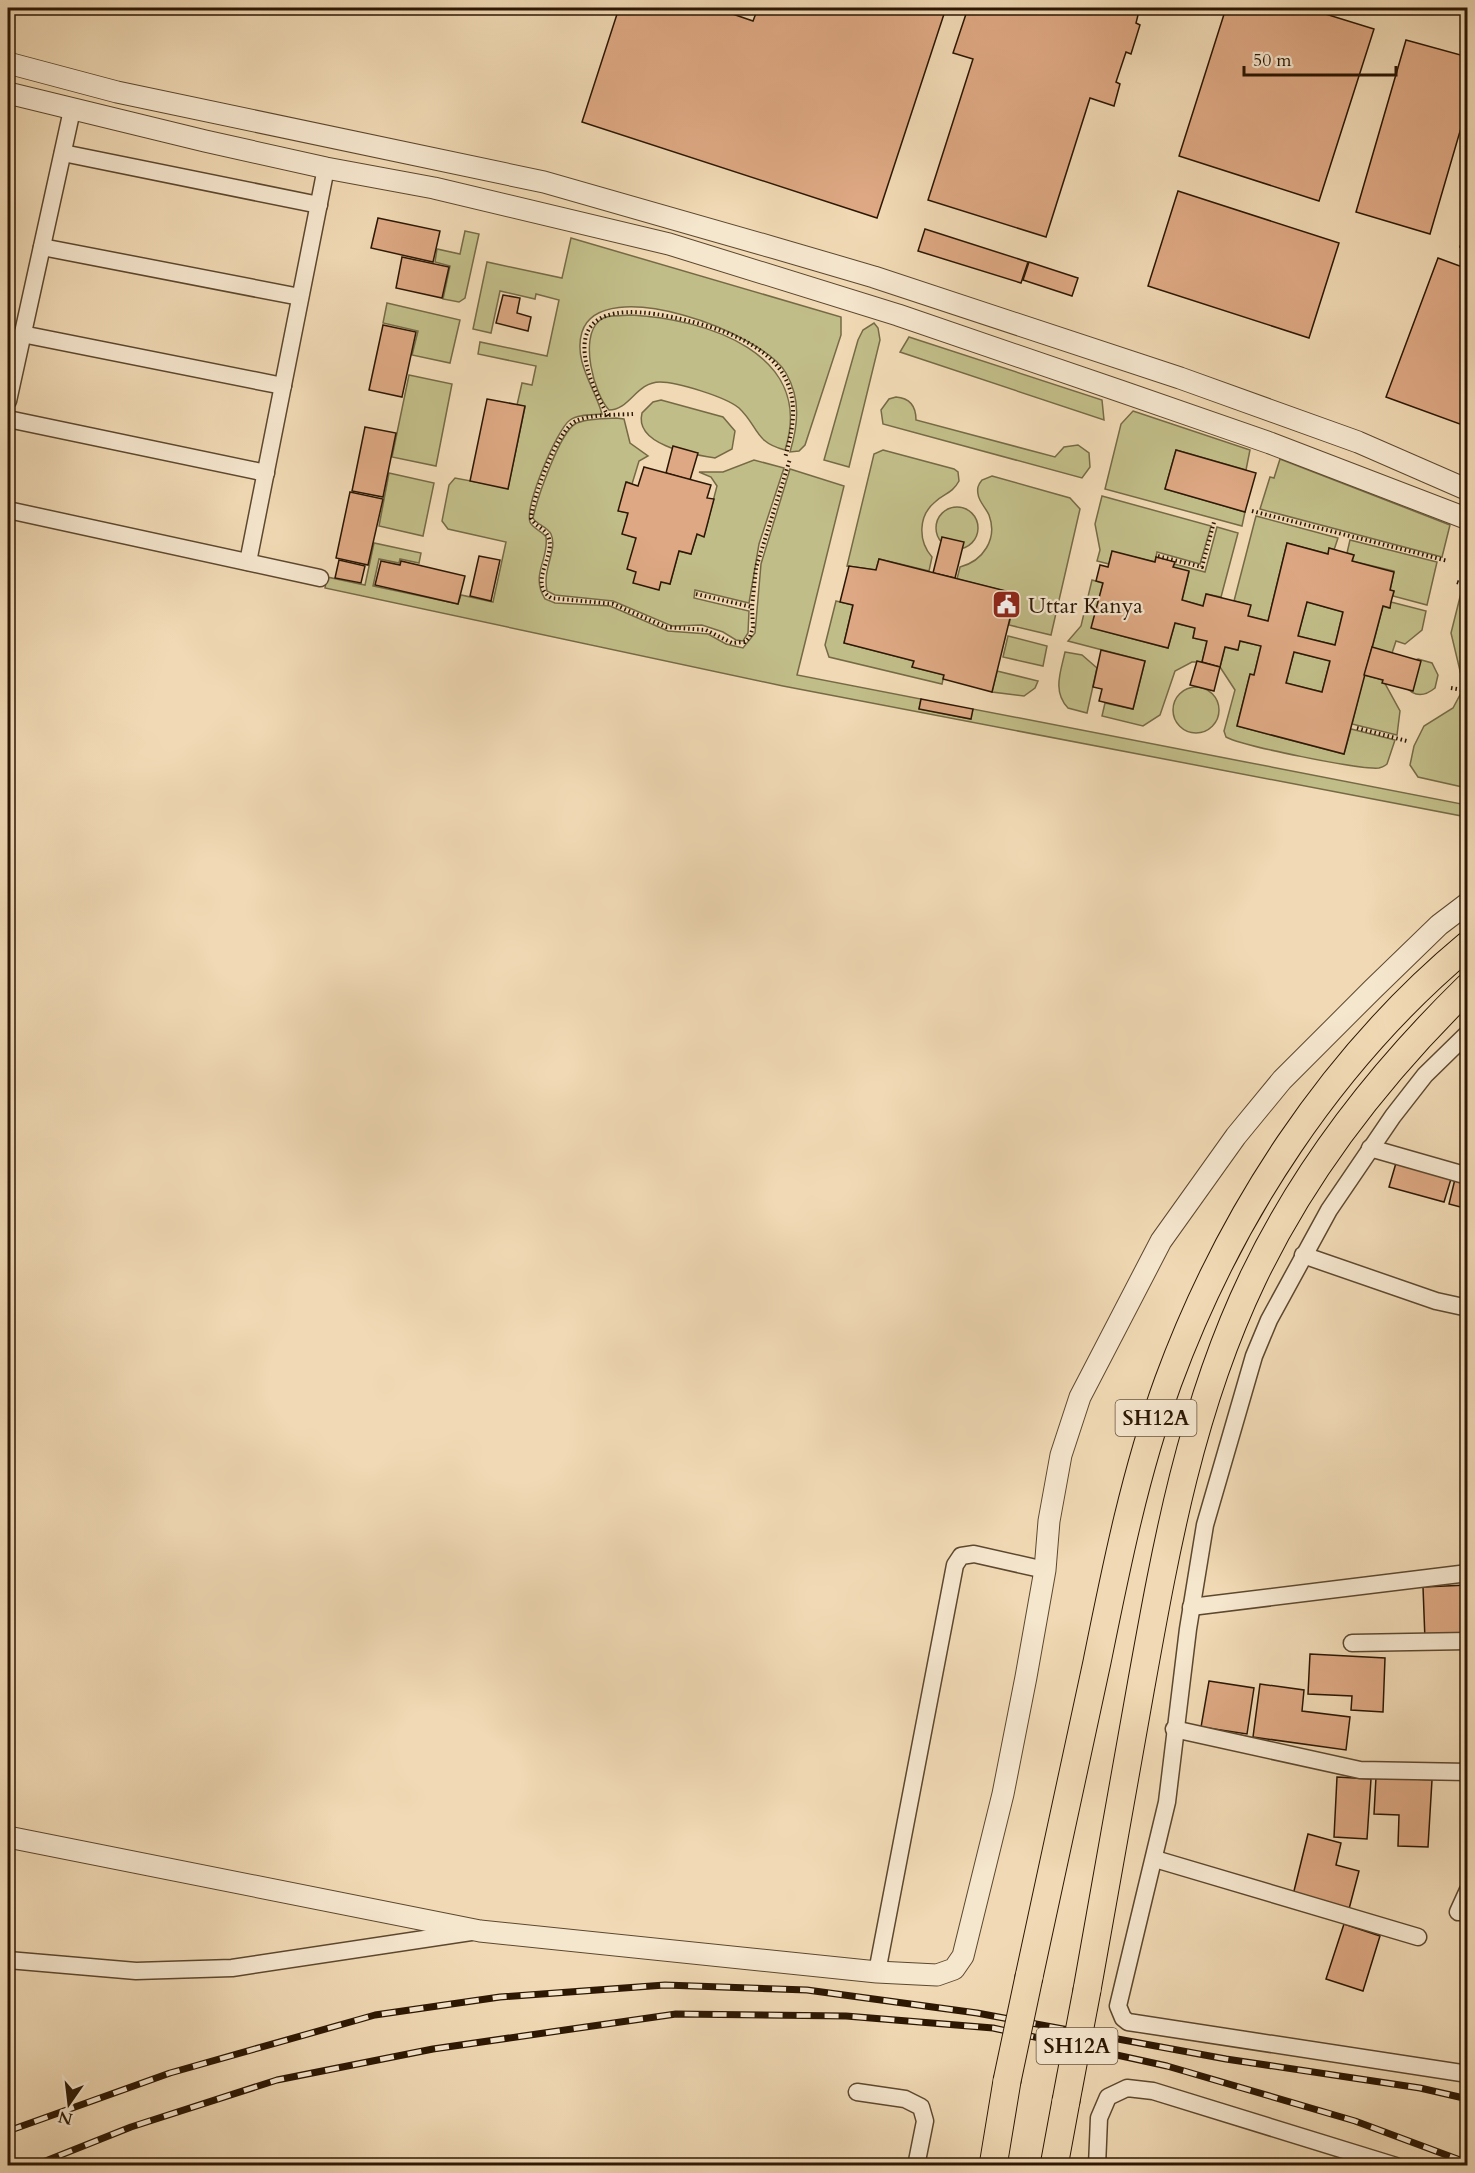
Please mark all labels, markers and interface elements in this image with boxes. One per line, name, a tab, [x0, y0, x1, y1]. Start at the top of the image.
scale bar	[1244, 39, 1396, 77]
text: 50 m	[1253, 48, 1292, 73]
public building icon: Uttar Kanya	[991, 589, 1023, 621]
place label: Uttar Kanya	[1028, 591, 1143, 621]
road number: SH12A	[1116, 1400, 1196, 1436]
road number: SH12A	[1036, 2028, 1118, 2064]
north arrow	[39, 2074, 99, 2134]
text: N	[56, 2105, 75, 2130]

